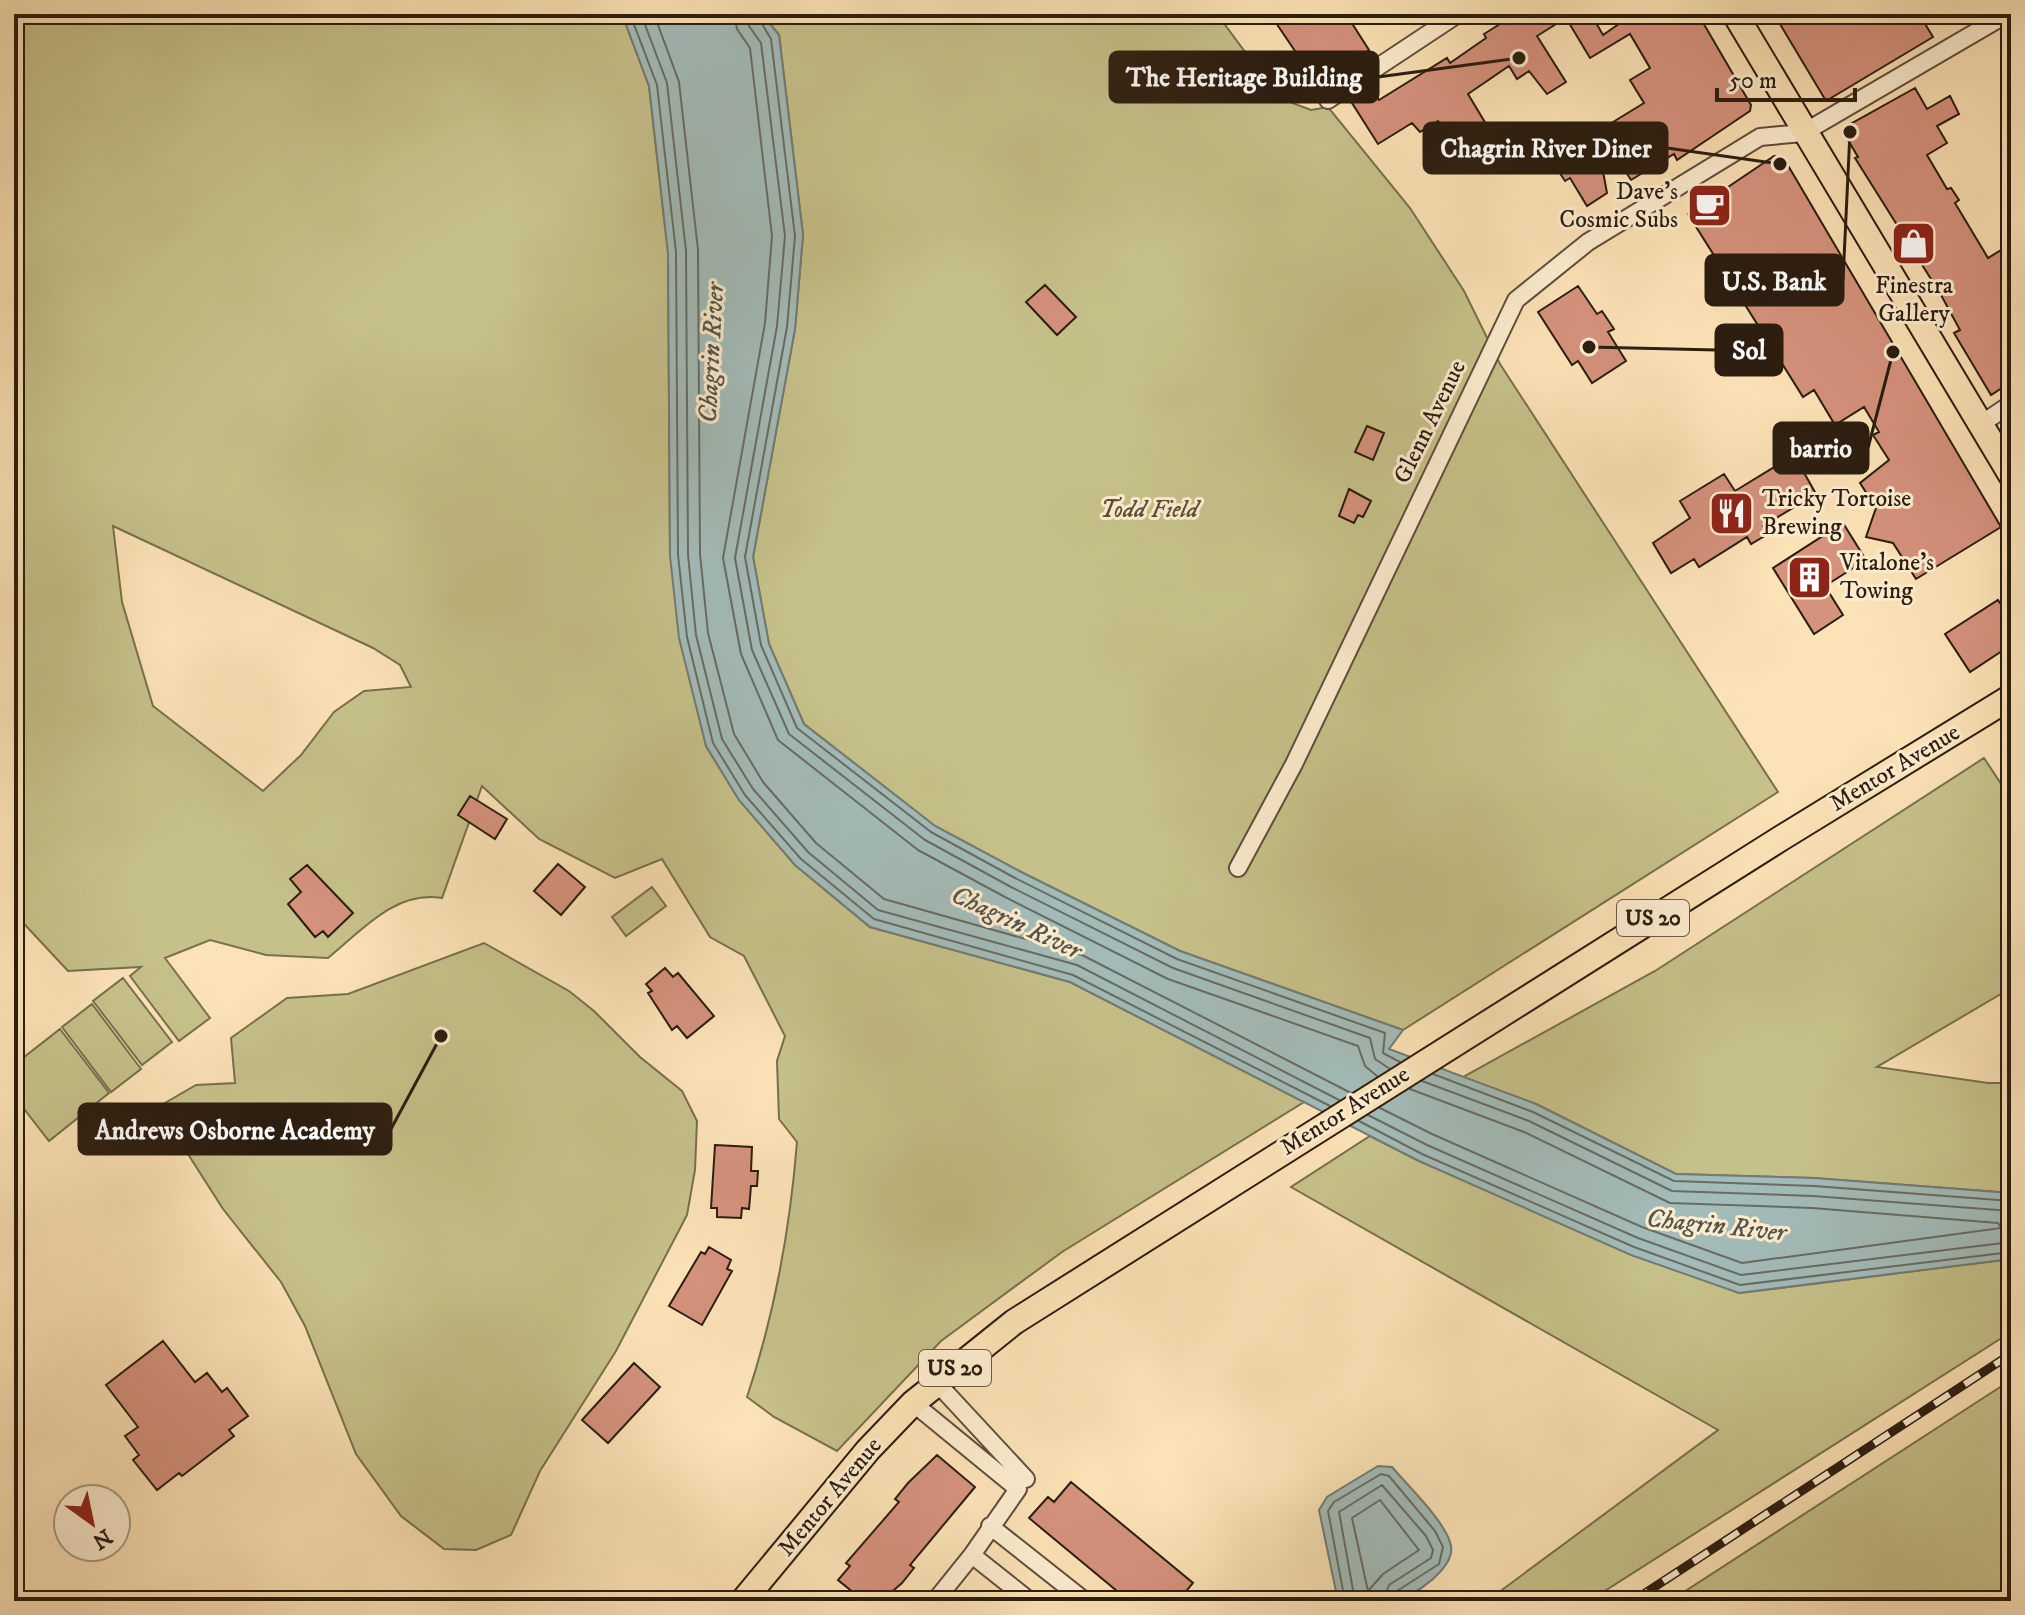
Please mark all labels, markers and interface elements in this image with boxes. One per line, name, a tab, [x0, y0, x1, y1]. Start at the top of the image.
callout: The Heritage Building	[1110, 52, 1378, 102]
scale bar	[1717, 52, 1855, 102]
text: The Heritage Building	[1125, 62, 1363, 95]
text: 50 m	[1729, 66, 1777, 96]
callout: Chagrin River Diner	[1424, 123, 1667, 173]
text: Chagrin River Diner	[1440, 133, 1652, 166]
place label: Dave's Cosmic Subs	[1559, 177, 1678, 235]
cafe icon: Dave's Cosmic Subs	[1685, 182, 1733, 230]
shop icon: Finestra Gallery	[1890, 220, 1938, 268]
callout: U.S. Bank	[1706, 255, 1843, 305]
text: U.S. Bank	[1722, 266, 1828, 299]
place label: Finestra Gallery	[1875, 271, 1954, 329]
water label: Chagrin River	[692, 280, 732, 424]
callout: Sol	[1716, 325, 1782, 375]
text: Sol	[1732, 335, 1767, 368]
street label: Glenn Avenue	[1387, 355, 1473, 488]
callout: barrio	[1774, 423, 1868, 473]
text: barrio	[1789, 433, 1852, 466]
place label: Tricky Tortoise Brewing	[1762, 484, 1911, 542]
restaurant icon: Tricky Tortoise Brewing	[1707, 489, 1755, 537]
park label: Todd Field	[1100, 495, 1202, 525]
place label: Vitalone's Towing	[1839, 548, 1934, 606]
building icon: Vitalone's Towing	[1785, 553, 1833, 601]
street label: Mentor Avenue	[1824, 717, 1966, 819]
water label: Chagrin River	[945, 878, 1088, 968]
road number: US 20	[1617, 900, 1689, 936]
street label: Mentor Avenue	[1275, 1059, 1415, 1163]
callout: Andrews Osborne Academy	[79, 1104, 391, 1154]
text: Andrews Osborne Academy	[94, 1115, 376, 1148]
water label: Chagrin River	[1644, 1202, 1789, 1250]
road number: US 20	[919, 1350, 991, 1386]
street label: Mentor Avenue	[771, 1431, 889, 1563]
north arrow	[52, 1483, 132, 1563]
text: N	[87, 1522, 117, 1555]

